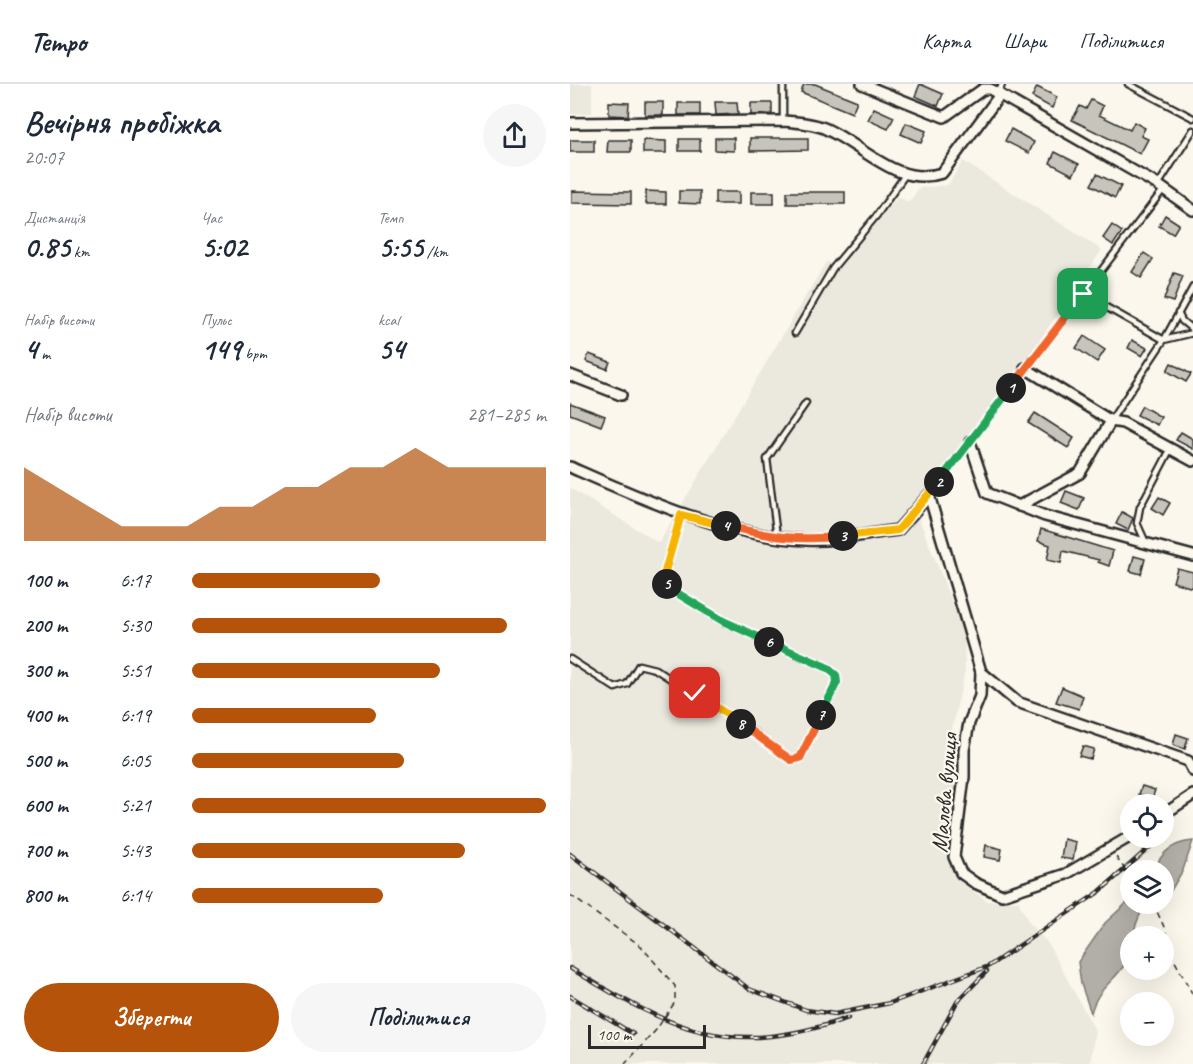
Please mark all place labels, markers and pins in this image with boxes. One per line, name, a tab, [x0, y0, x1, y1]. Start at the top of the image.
pin	[1057, 268, 1108, 319]
pin: 1	[996, 373, 1026, 403]
pin: 2	[924, 467, 954, 497]
pin: 4	[711, 511, 741, 541]
pin: 3	[828, 521, 858, 551]
pin: 5	[652, 569, 682, 599]
pin: 6	[754, 627, 784, 657]
pin	[669, 667, 720, 718]
pin: 7	[806, 700, 836, 730]
pin: 8	[726, 709, 756, 739]

